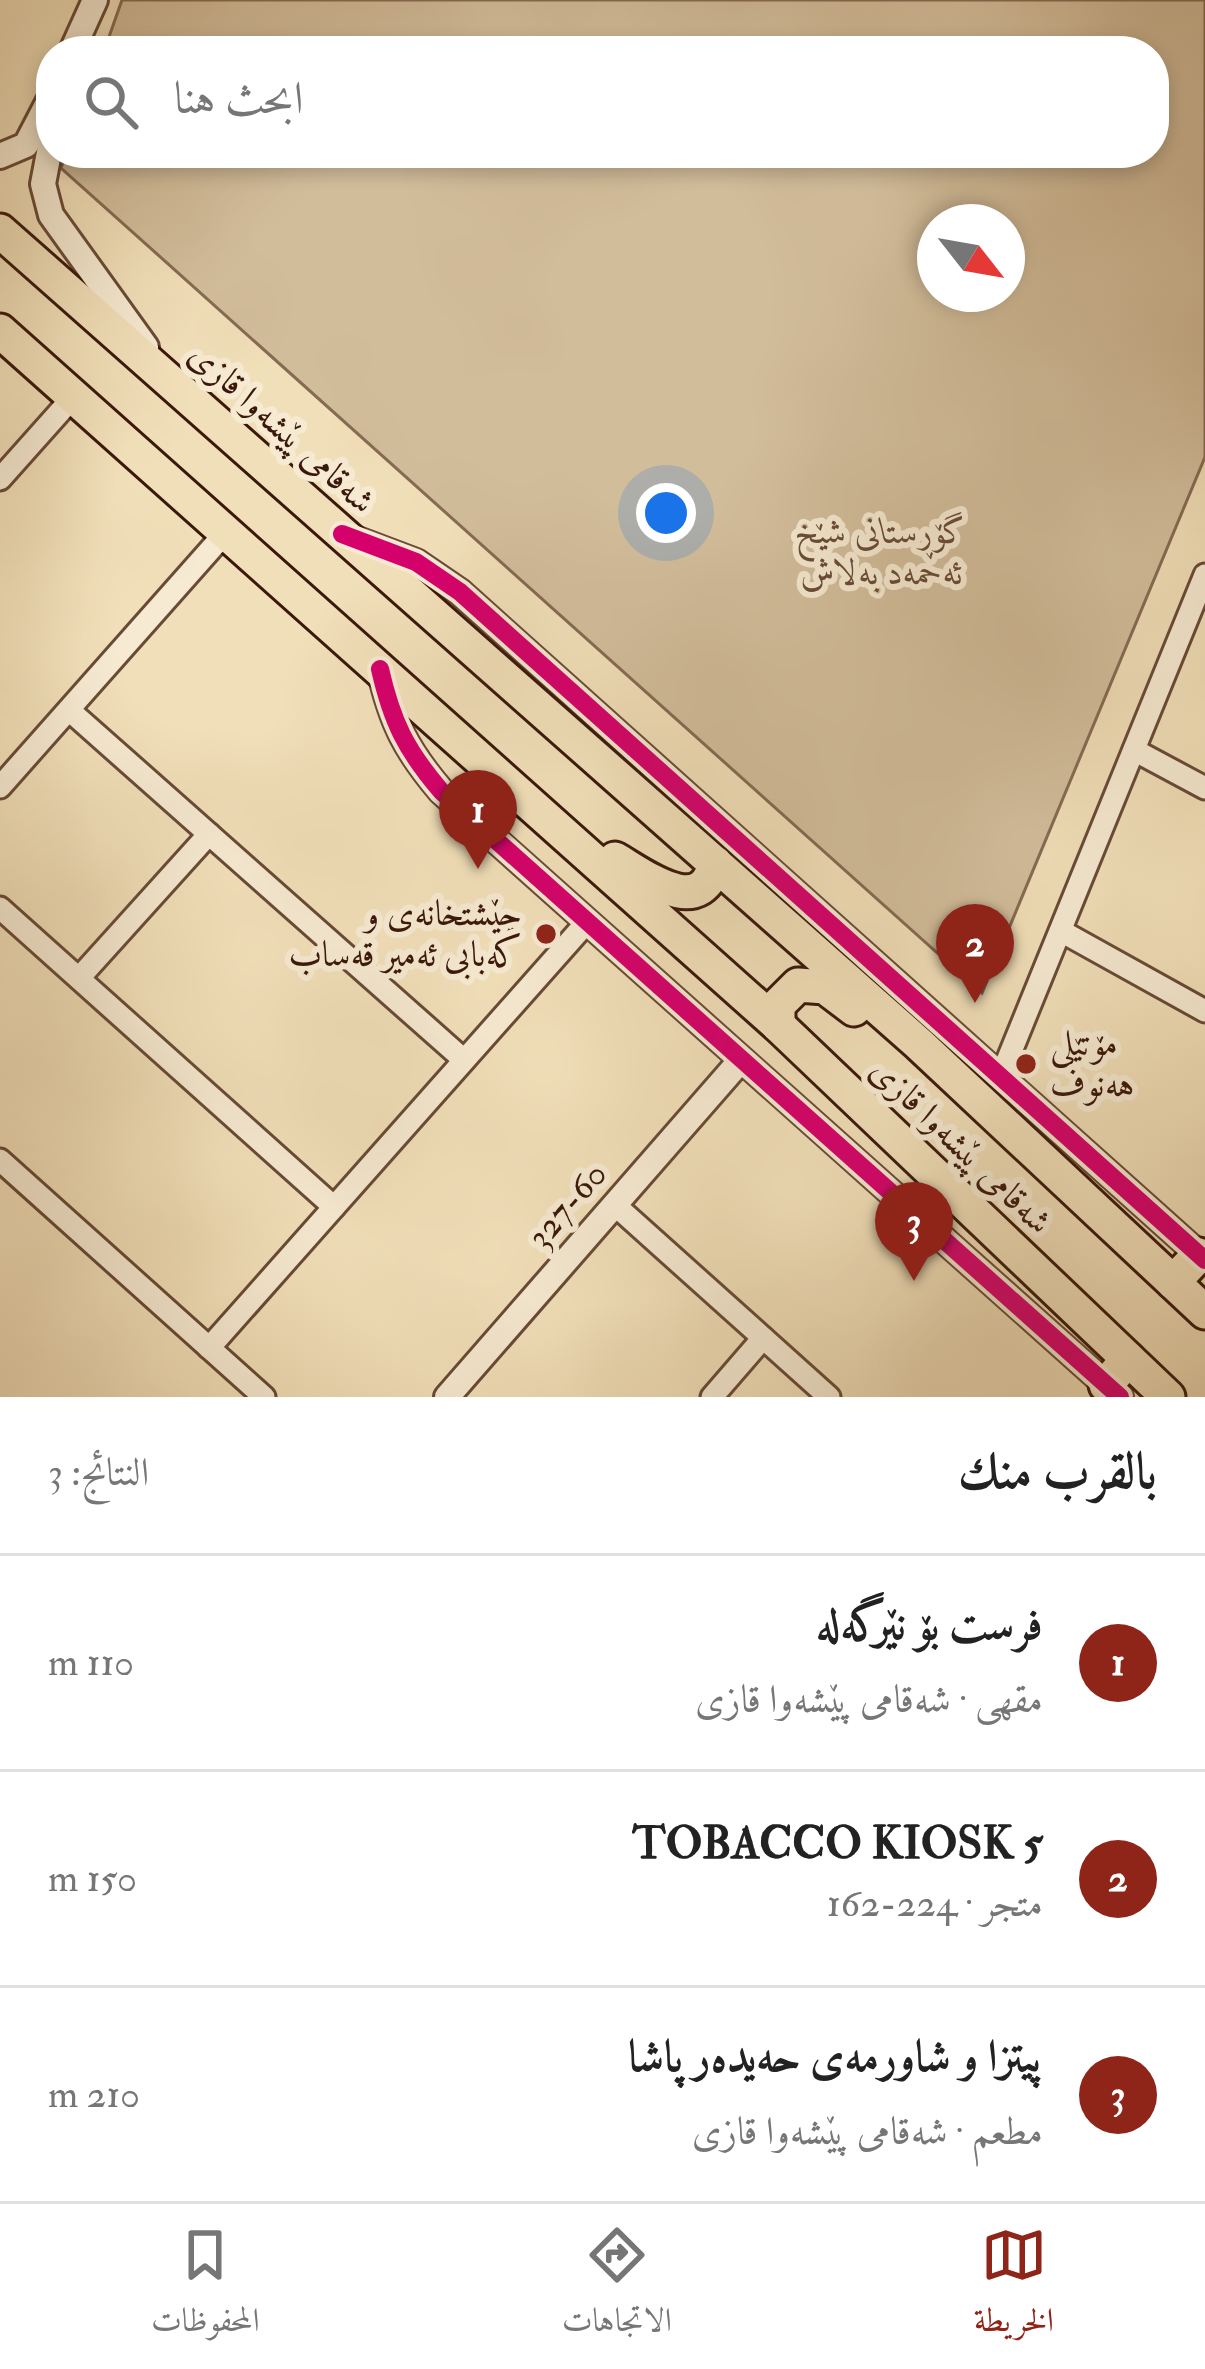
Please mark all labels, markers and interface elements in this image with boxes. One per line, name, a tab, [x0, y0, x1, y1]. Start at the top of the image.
search box	[36, 36, 1169, 168]
icon: search	[78, 69, 144, 135]
text: ابحث هنا	[174, 71, 304, 127]
north arrow	[917, 204, 1025, 312]
street label: شەقامی پێشەوا قازی	[179, 332, 385, 524]
your location	[636, 483, 696, 543]
park label: گۆڕستانی شێخ ئەحمەد بەلاش	[795, 509, 969, 595]
pin: 1	[439, 770, 517, 869]
place label: چێشتخانەی و کەبابی ئەمیر قەساب	[288, 891, 522, 980]
pin: 2	[936, 904, 1014, 1003]
marker: چێشتخانەی و کەبابی ئەمیر قەساب	[533, 921, 559, 947]
place label: مۆتێلی هەنوف	[1050, 1021, 1135, 1107]
street label: شەقامی پێشەوا قازی	[860, 1048, 1062, 1245]
marker: مۆتێلی هەنوف	[1013, 1051, 1039, 1077]
street label: 327-60	[517, 1152, 617, 1258]
pin: 3	[875, 1182, 953, 1281]
text: بالقرب منك	[958, 1440, 1157, 1504]
text: النتائج: 3	[48, 1448, 149, 1497]
text: فرست بۆ نێرگەلە	[816, 1597, 1043, 1653]
text: 110 m	[48, 1638, 134, 1687]
text: 1	[1111, 1638, 1125, 1687]
text: مقهى · شەقامی پێشەوا قازی	[695, 1675, 1043, 1724]
text: TOBACCO KIOSK 5	[632, 1816, 1043, 1872]
text: 150 m	[48, 1854, 137, 1903]
text: 2	[1108, 1854, 1128, 1903]
text: متجر · 224-162	[827, 1879, 1043, 1928]
text: پیتزا و شاورمەی حەیدەر پاشا	[628, 2029, 1043, 2085]
text: 210 m	[48, 2070, 140, 2119]
text: 3	[1111, 2070, 1125, 2119]
text: مطعم · شەقامی پێشەوا قازی	[692, 2107, 1043, 2156]
tab: المحفوظات	[151, 2222, 260, 2352]
tab: الاتجاهات	[562, 2222, 672, 2352]
tab: الخريطة	[974, 2222, 1054, 2352]

